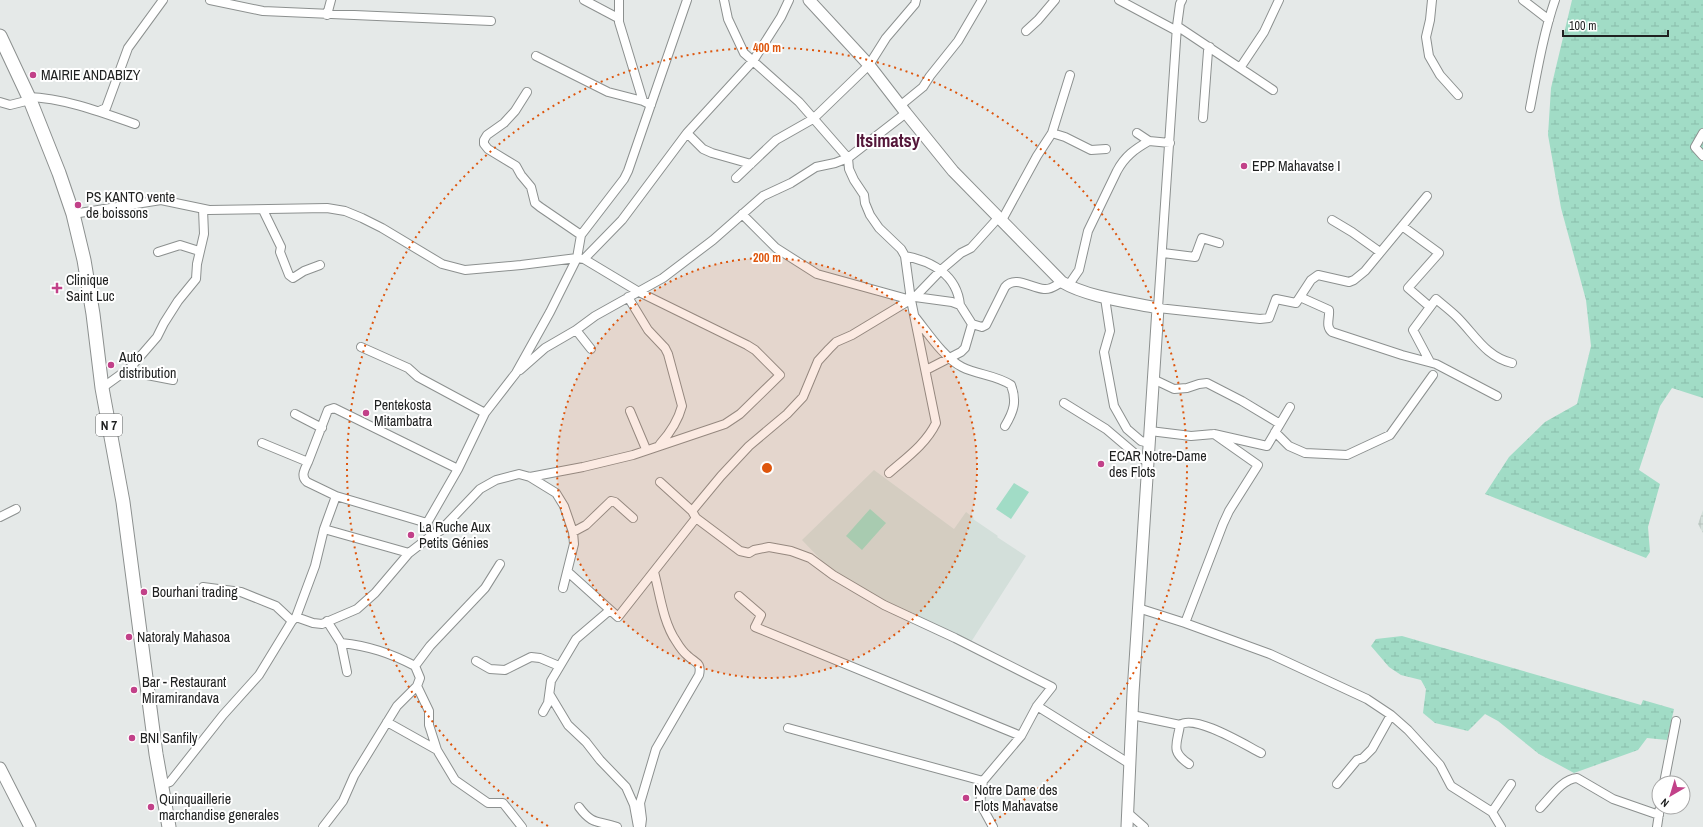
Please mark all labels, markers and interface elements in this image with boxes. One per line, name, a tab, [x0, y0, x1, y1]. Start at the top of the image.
scale bar	[1563, 12, 1668, 38]
text: 100 m	[1569, 18, 1596, 34]
text: 400 m	[753, 40, 781, 56]
place label: MAIRIE ANDABIZY	[41, 66, 141, 84]
marker: MAIRIE ANDABIZY	[28, 70, 38, 80]
district label: Itsimatsy	[856, 128, 921, 153]
place label: EPP Mahavatse I	[1252, 157, 1341, 175]
marker: EPP Mahavatse I	[1239, 161, 1249, 171]
place label: PS KANTO vente de boissons	[86, 188, 175, 222]
marker: PS KANTO vente de boissons	[73, 200, 83, 210]
text: 200 m	[753, 250, 781, 266]
place label: Clinique Saint Luc	[66, 271, 115, 305]
marker: Clinique Saint Luc	[51, 282, 63, 294]
place label: Auto distribution	[118, 348, 176, 382]
marker: Auto distribution	[106, 360, 116, 370]
place label: Pentekosta Mitambatra	[374, 396, 433, 430]
marker: Pentekosta Mitambatra	[361, 408, 371, 418]
road number: N 7	[96, 414, 122, 436]
place label: ECAR Notre-Dame des Flots	[1109, 447, 1207, 481]
marker: ECAR Notre-Dame des Flots	[1096, 459, 1106, 469]
centre of rings	[760, 461, 774, 475]
place label: La Ruche Aux Petits Génies	[419, 518, 491, 552]
marker: La Ruche Aux Petits Génies	[406, 530, 416, 540]
place label: Bourhani trading	[152, 583, 238, 601]
marker: Bourhani trading	[139, 587, 149, 597]
place label: Natoraly Mahasoa	[137, 628, 231, 646]
marker: Natoraly Mahasoa	[124, 632, 134, 642]
place label: Bar - Restaurant Miramirandava	[142, 673, 226, 707]
marker: Bar - Restaurant Miramirandava	[129, 685, 139, 695]
place label: BNI Sanfily	[140, 729, 198, 747]
marker: BNI Sanfily	[127, 733, 137, 743]
north arrow	[1651, 775, 1691, 815]
place label: Notre Dame des Flots Mahavatse	[974, 781, 1058, 815]
place label: Quinquaillerie marchandise generales	[159, 790, 279, 824]
marker: Notre Dame des Flots Mahavatse	[961, 793, 971, 803]
text: N	[1658, 795, 1672, 810]
marker: Quinquaillerie marchandise generales	[146, 802, 156, 812]

